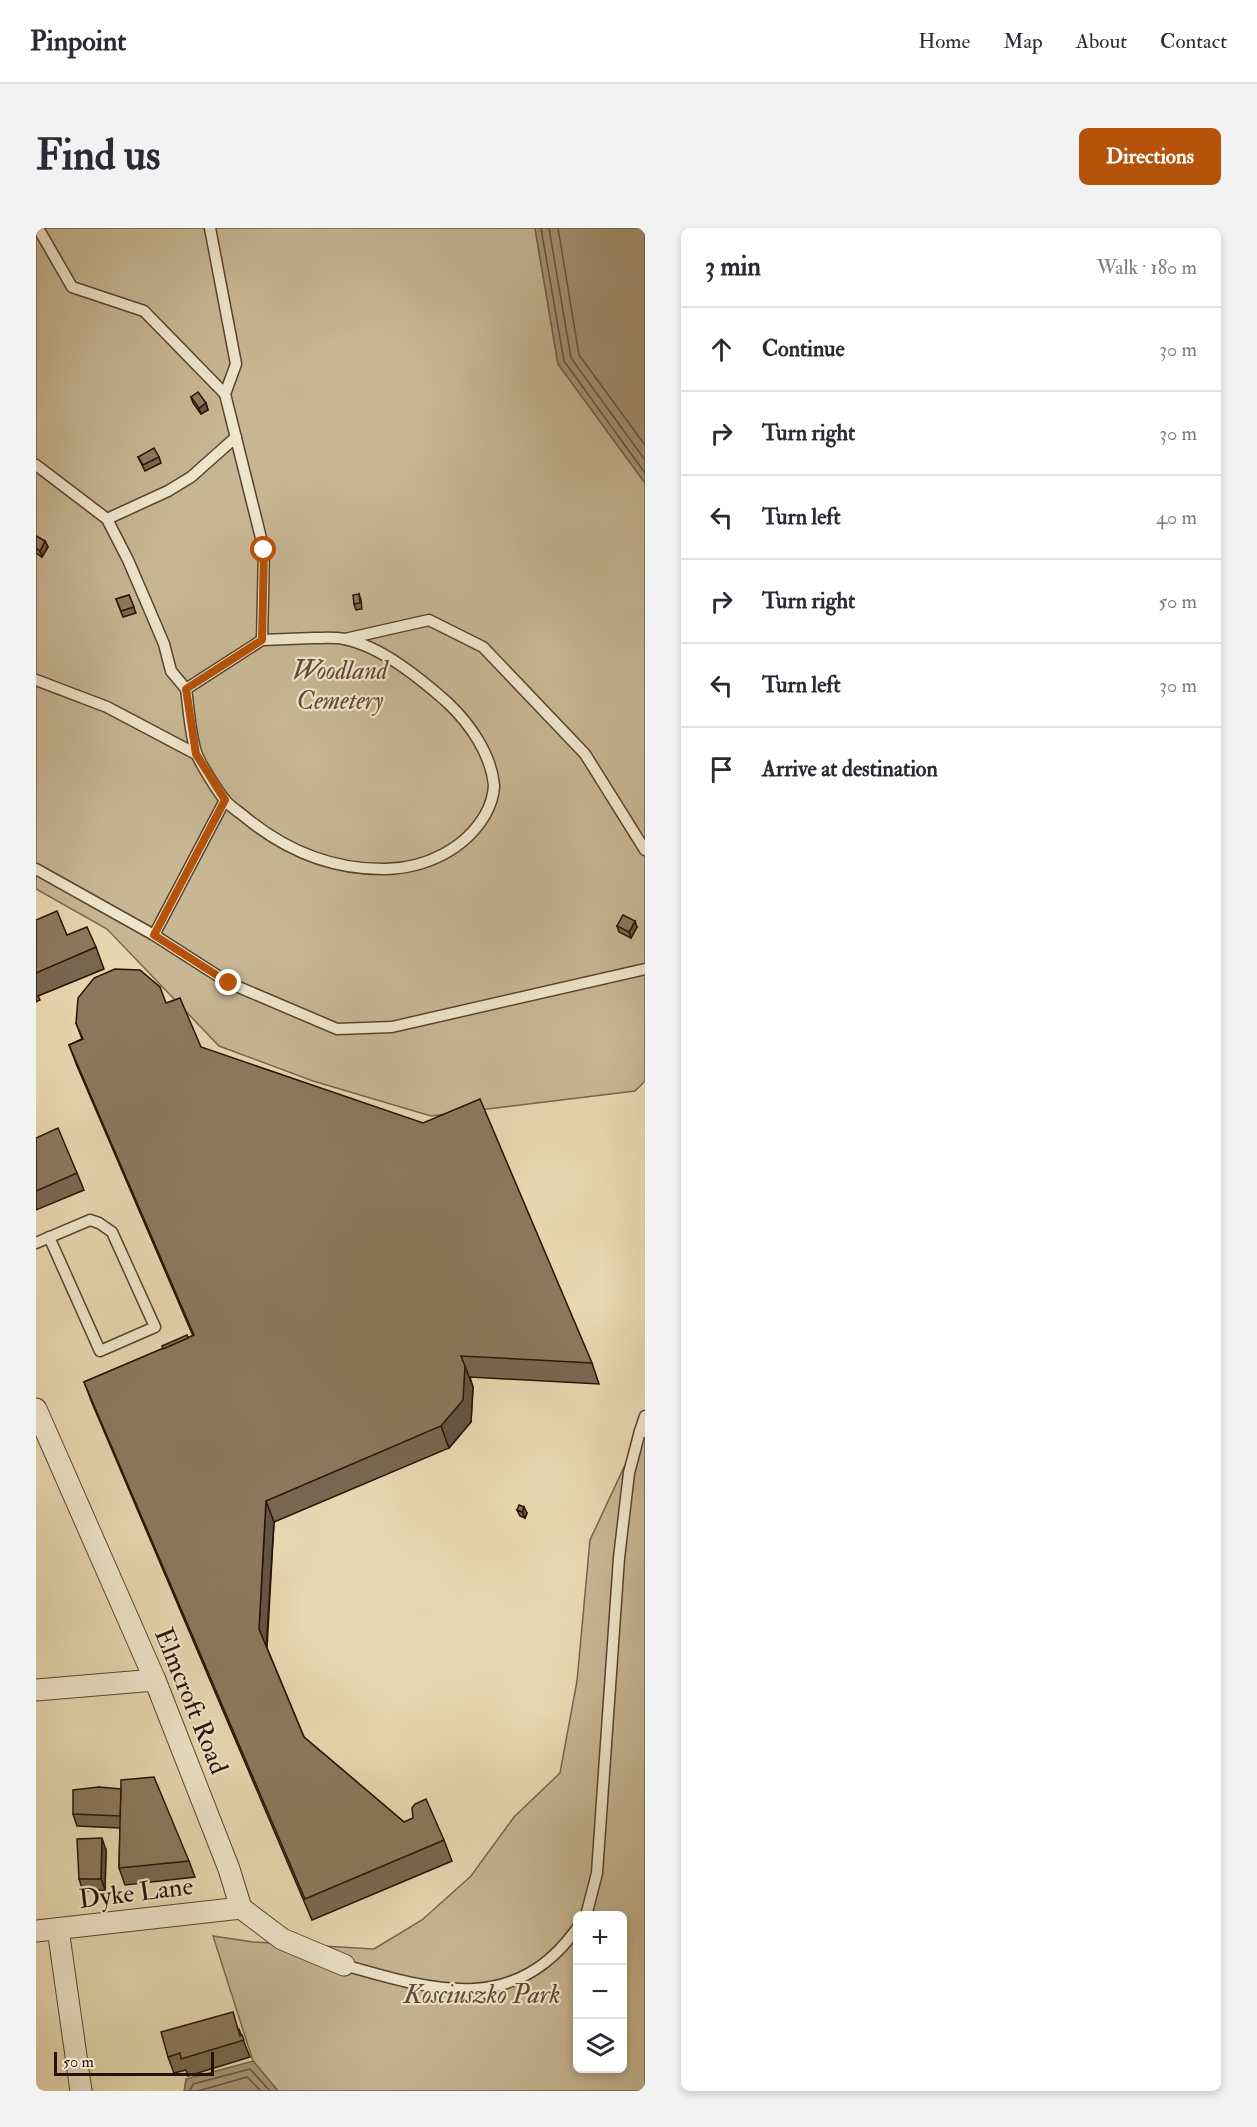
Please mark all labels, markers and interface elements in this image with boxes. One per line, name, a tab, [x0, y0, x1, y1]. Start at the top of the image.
text: Pinpoint	[30, 24, 126, 59]
text: Home	[918, 28, 970, 55]
text: Map	[1003, 28, 1043, 55]
text: About	[1076, 28, 1127, 55]
text: Contact	[1160, 28, 1227, 55]
button: Directions	[1079, 128, 1221, 185]
text: Find us	[36, 130, 160, 182]
text: 3 min	[705, 251, 761, 283]
text: Walk · 180 m	[1097, 255, 1197, 280]
icon: ahead	[705, 333, 738, 366]
text: Continue	[762, 335, 845, 363]
text: 30 m	[1159, 337, 1197, 362]
icon: right	[705, 417, 738, 450]
text: Turn right	[762, 419, 855, 447]
text: 30 m	[1159, 421, 1197, 446]
icon: left	[705, 501, 738, 534]
text: Turn left	[762, 503, 841, 531]
text: 40 m	[1156, 505, 1197, 530]
route start	[250, 536, 276, 562]
icon: right	[705, 585, 738, 618]
text: Turn right	[762, 587, 855, 615]
text: 50 m	[1158, 589, 1197, 614]
park label: Woodland Cemetery	[292, 655, 390, 717]
icon: left	[705, 669, 738, 702]
text: Turn left	[762, 671, 841, 699]
text: 30 m	[1159, 673, 1197, 698]
icon: arrive	[705, 753, 738, 786]
text: Arrive at destination	[762, 755, 938, 783]
route end	[215, 969, 241, 995]
street label: Elmcroft Road	[147, 1623, 235, 1779]
street label: Dyke Lane	[77, 1870, 195, 1916]
map controls	[573, 1911, 627, 2073]
button: +	[573, 1911, 627, 1965]
button: −	[573, 1965, 627, 2019]
park label: Kosciuszko Park	[402, 1979, 560, 2011]
button: layers	[573, 2019, 627, 2073]
scale bar	[54, 2049, 214, 2076]
text: 50 m	[63, 2052, 94, 2072]

